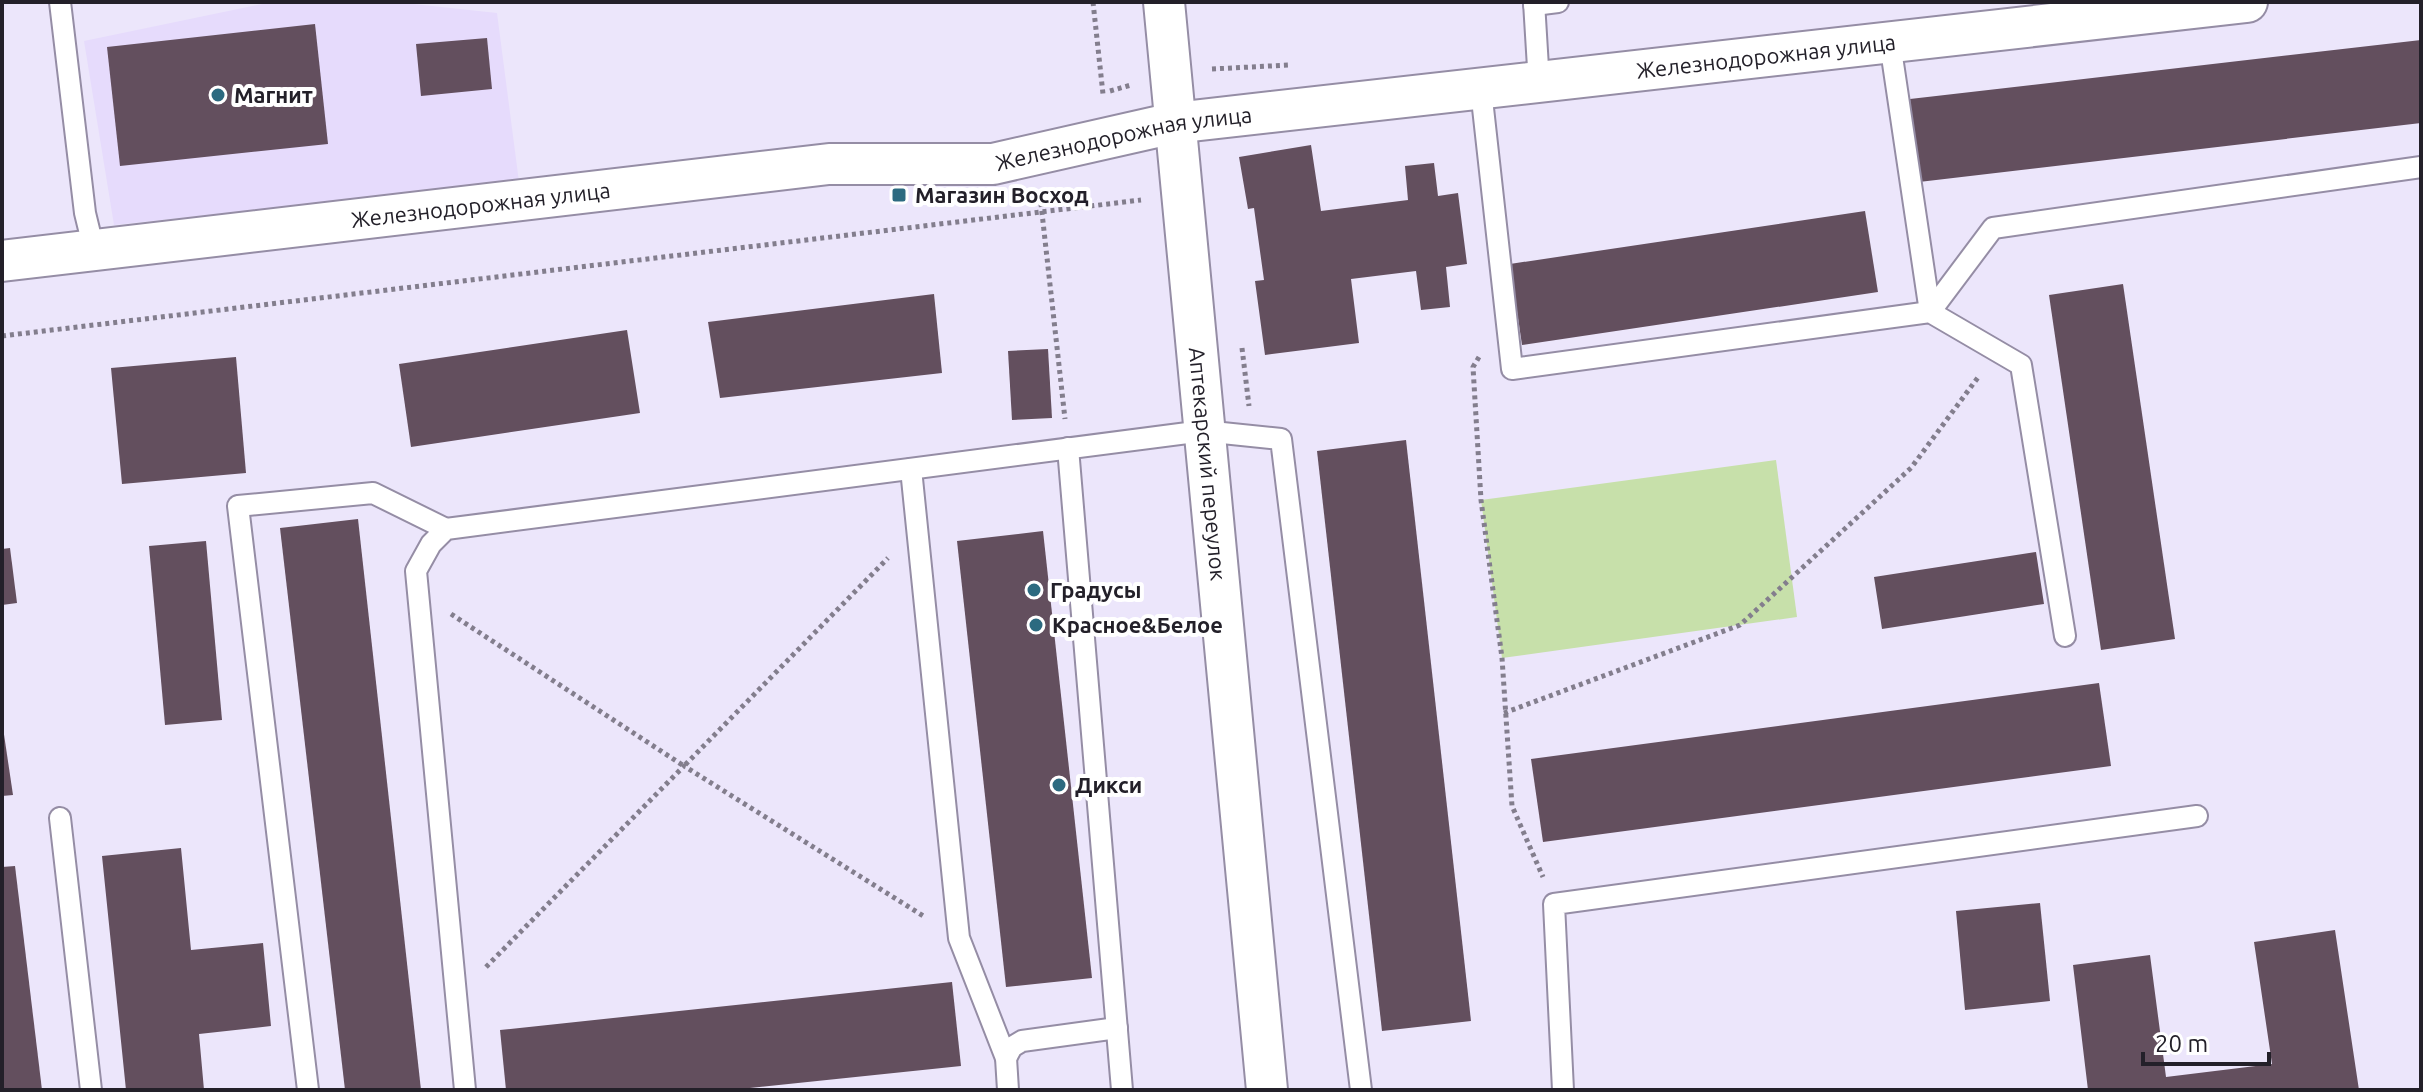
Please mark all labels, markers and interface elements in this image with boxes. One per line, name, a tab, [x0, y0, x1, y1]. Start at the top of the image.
street label: Железнодорожная улица	[1635, 29, 1897, 83]
place label: Магнит	[234, 82, 313, 107]
marker: Магнит	[209, 86, 227, 104]
street label: Железнодорожная улица	[993, 101, 1253, 175]
street label: Железнодорожная улица	[350, 177, 612, 232]
place label: Магазин Восход	[915, 182, 1089, 207]
marker: Магазин Восход	[890, 186, 908, 204]
street label: Аптекарский переулок	[1185, 346, 1232, 582]
place label: Градусы	[1050, 577, 1141, 602]
marker: Градусы	[1025, 581, 1043, 599]
place label: Красное&Белое	[1052, 612, 1223, 637]
marker: Красное&Белое	[1027, 616, 1045, 634]
place label: Дикси	[1075, 772, 1142, 797]
marker: Дикси	[1050, 776, 1068, 794]
scale bar	[2143, 1016, 2269, 1066]
text: 20 m	[2155, 1030, 2208, 1057]

